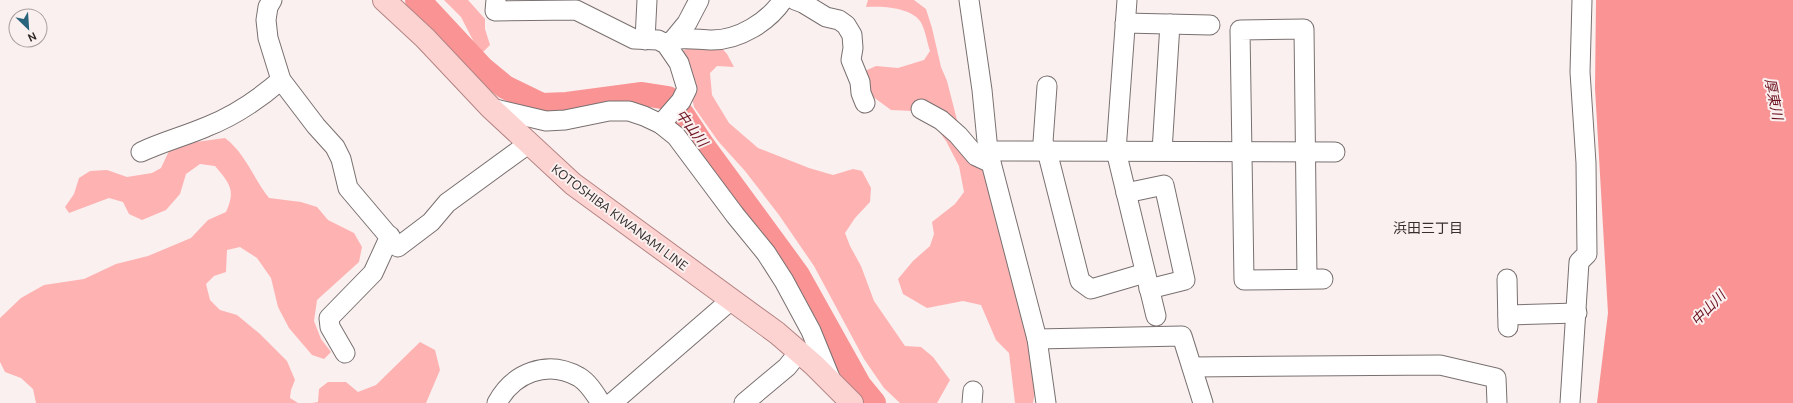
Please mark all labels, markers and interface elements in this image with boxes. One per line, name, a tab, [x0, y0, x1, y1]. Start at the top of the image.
north arrow	[8, 8, 48, 48]
text: N	[26, 30, 38, 44]
water label: 厚東川	[1762, 77, 1786, 123]
water label: 中山川	[673, 106, 712, 151]
street label: KOTOSHIBA KIWANAMI LINE	[549, 161, 691, 273]
district label: 浜田三丁目	[1393, 220, 1463, 236]
water label: 中山川	[1688, 286, 1730, 329]

